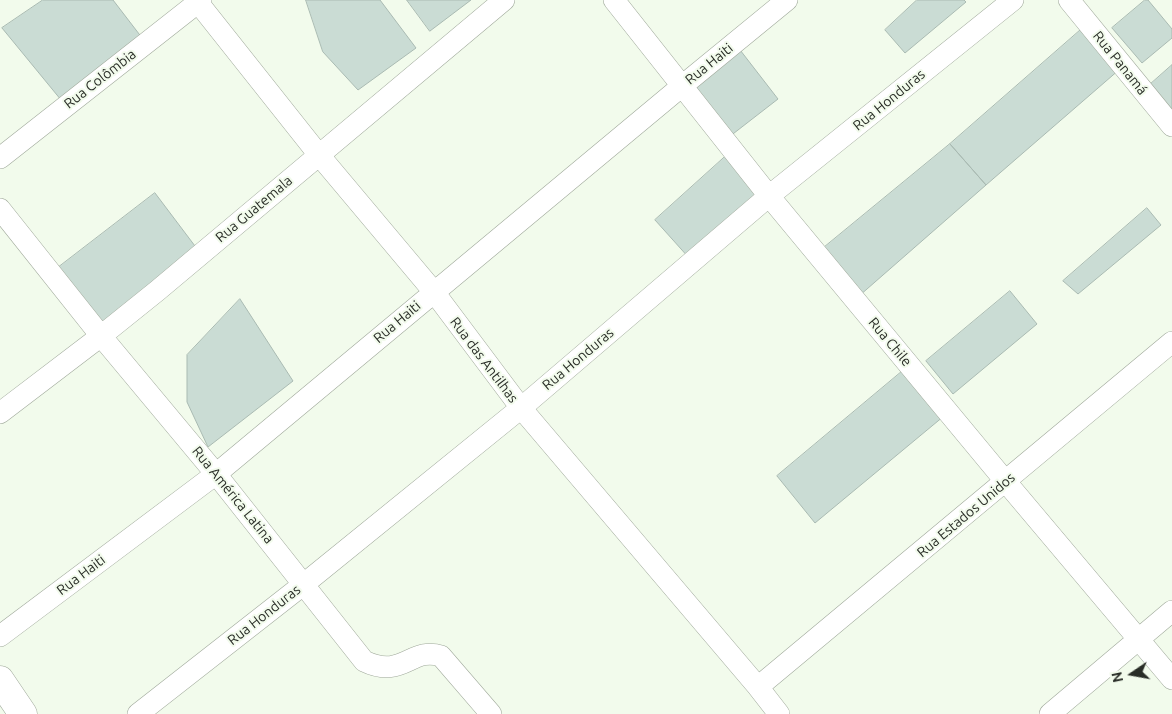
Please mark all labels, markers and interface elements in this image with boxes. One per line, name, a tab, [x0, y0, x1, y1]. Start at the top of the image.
street label: Rua Panamá	[1089, 28, 1151, 98]
street label: Rua Haiti	[682, 40, 736, 88]
street label: Rua Colômbia	[61, 46, 139, 112]
street label: Rua Honduras	[850, 66, 928, 134]
street label: Rua Guatemala	[212, 172, 296, 246]
street label: Rua Haiti	[370, 297, 424, 347]
street label: Rua das Antilhas	[446, 314, 522, 406]
street label: Rua Chile	[865, 314, 915, 370]
street label: Rua Honduras	[539, 324, 617, 394]
street label: Rua América Latina	[189, 443, 277, 547]
street label: Rua Estados Unidos	[914, 469, 1018, 561]
street label: Rua Haiti	[53, 551, 109, 599]
street label: Rua Honduras	[224, 581, 304, 649]
north arrow	[1107, 649, 1157, 699]
text: N	[1108, 670, 1126, 684]

